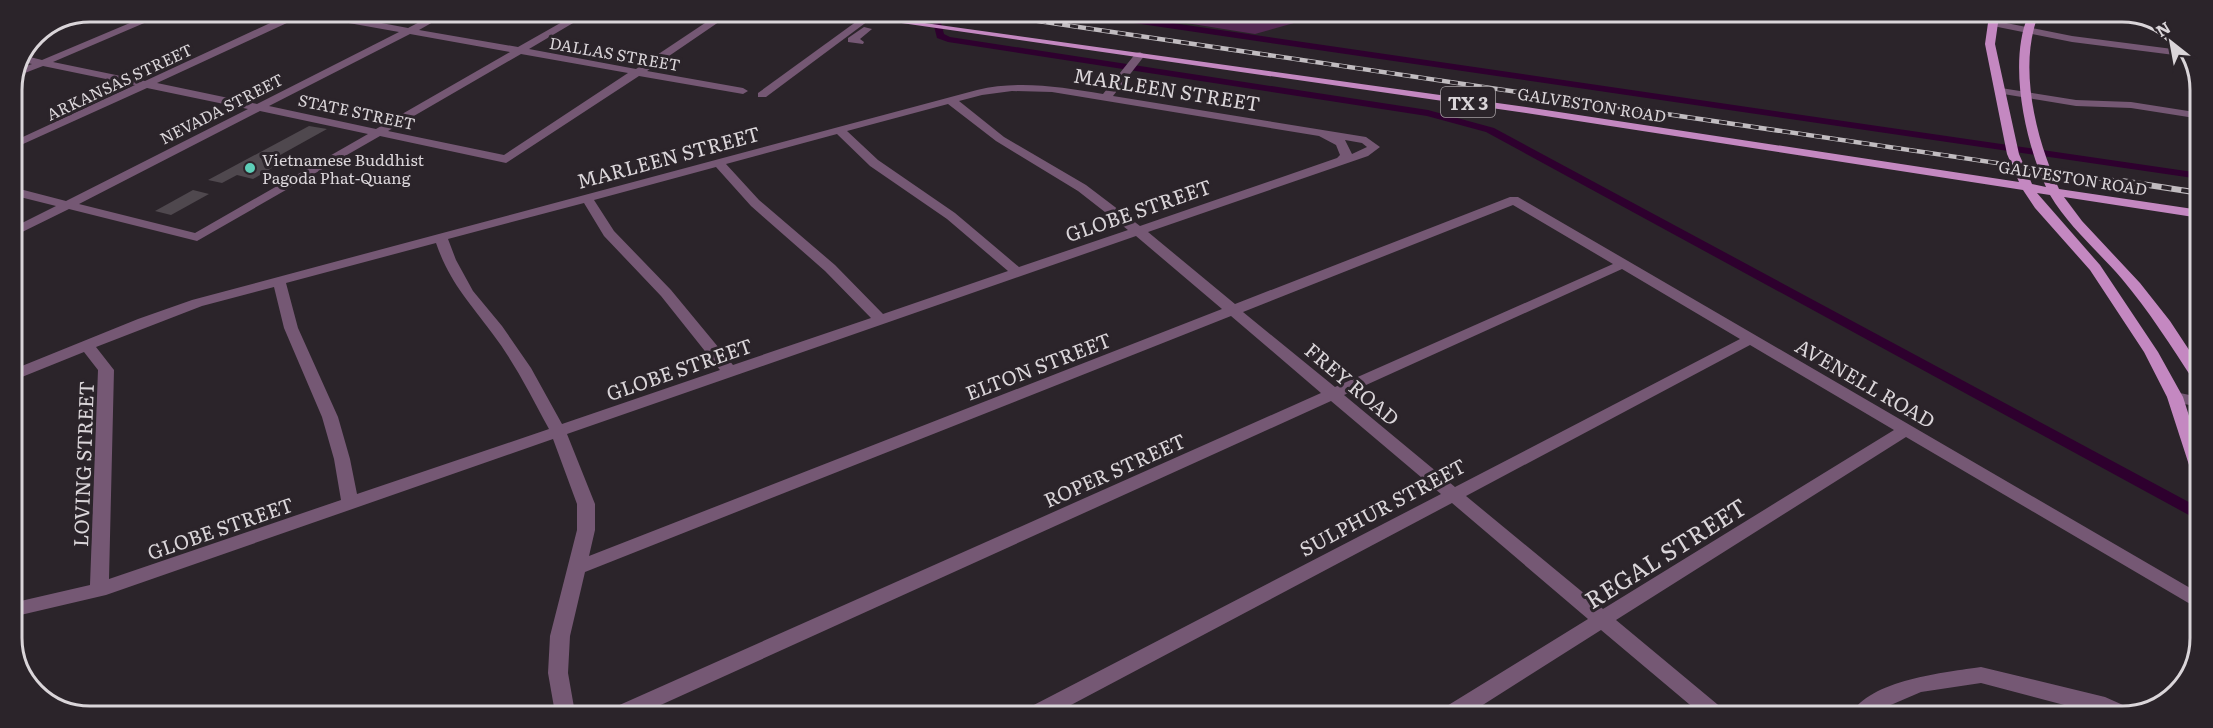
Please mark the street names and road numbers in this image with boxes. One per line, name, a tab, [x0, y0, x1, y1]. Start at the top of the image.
street label: DALLAS STREET	[548, 30, 683, 76]
street label: ARKANSAS STREET	[42, 37, 196, 125]
street label: MARLEEN STREET	[1071, 58, 1263, 118]
street label: NEVADA STREET	[155, 66, 287, 150]
street label: GALVESTON ROAD	[1516, 80, 1668, 128]
street label: STATE STREET	[296, 87, 418, 135]
road number: TX 3	[1441, 87, 1495, 117]
street label: MARLEEN STREET	[573, 117, 763, 195]
street label: GALVESTON ROAD	[1997, 153, 2149, 201]
street label: GLOBE STREET	[1061, 170, 1215, 248]
street label: ELTON STREET	[961, 323, 1115, 407]
street label: GLOBE STREET	[602, 329, 756, 407]
street label: AVENELL ROAD	[1791, 330, 1941, 434]
street label: FREY ROAD	[1299, 334, 1407, 432]
street label: LOVING STREET	[64, 381, 100, 547]
street label: ROPER STREET	[1038, 424, 1190, 514]
street label: SULPHUR STREET	[1293, 449, 1471, 563]
street label: GLOBE STREET	[143, 488, 297, 566]
street label: REGAL STREET	[1577, 488, 1753, 616]

